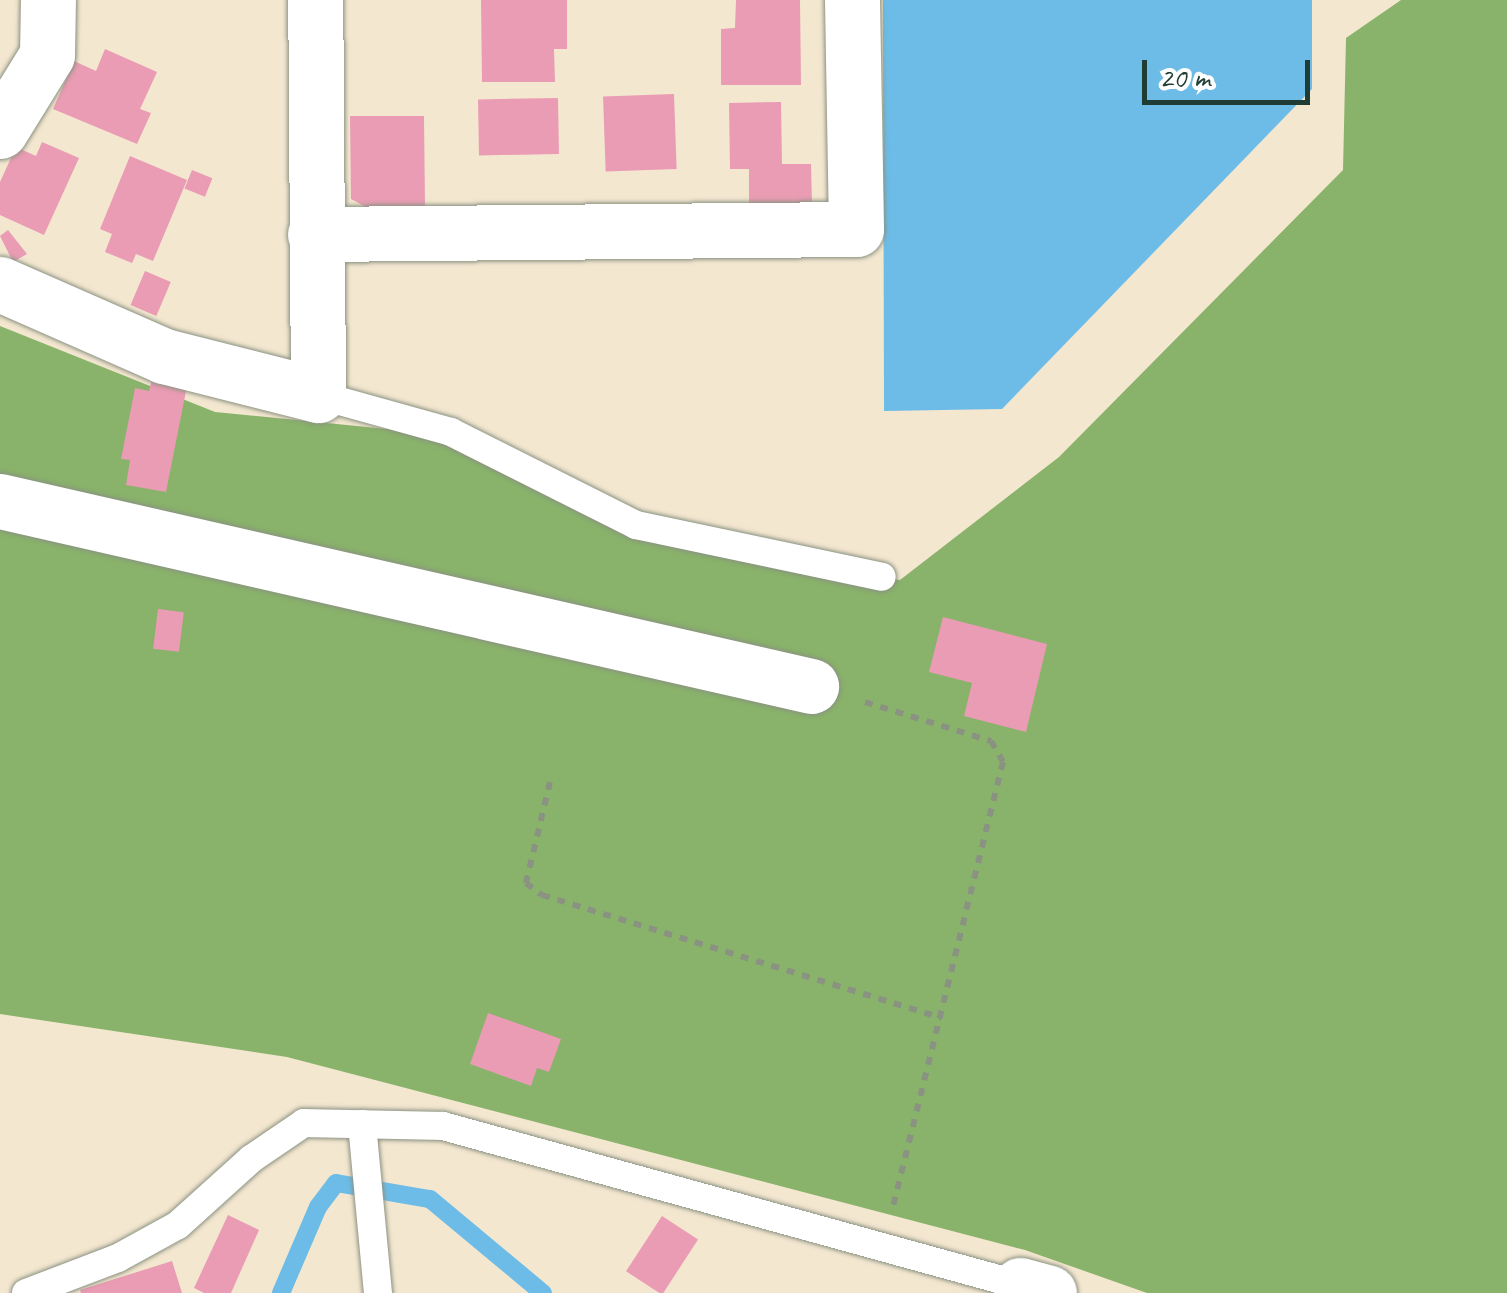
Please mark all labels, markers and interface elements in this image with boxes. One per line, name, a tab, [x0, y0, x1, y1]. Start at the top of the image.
scale bar	[1147, 40, 1314, 102]
text: 20 m	[1159, 58, 1210, 96]

